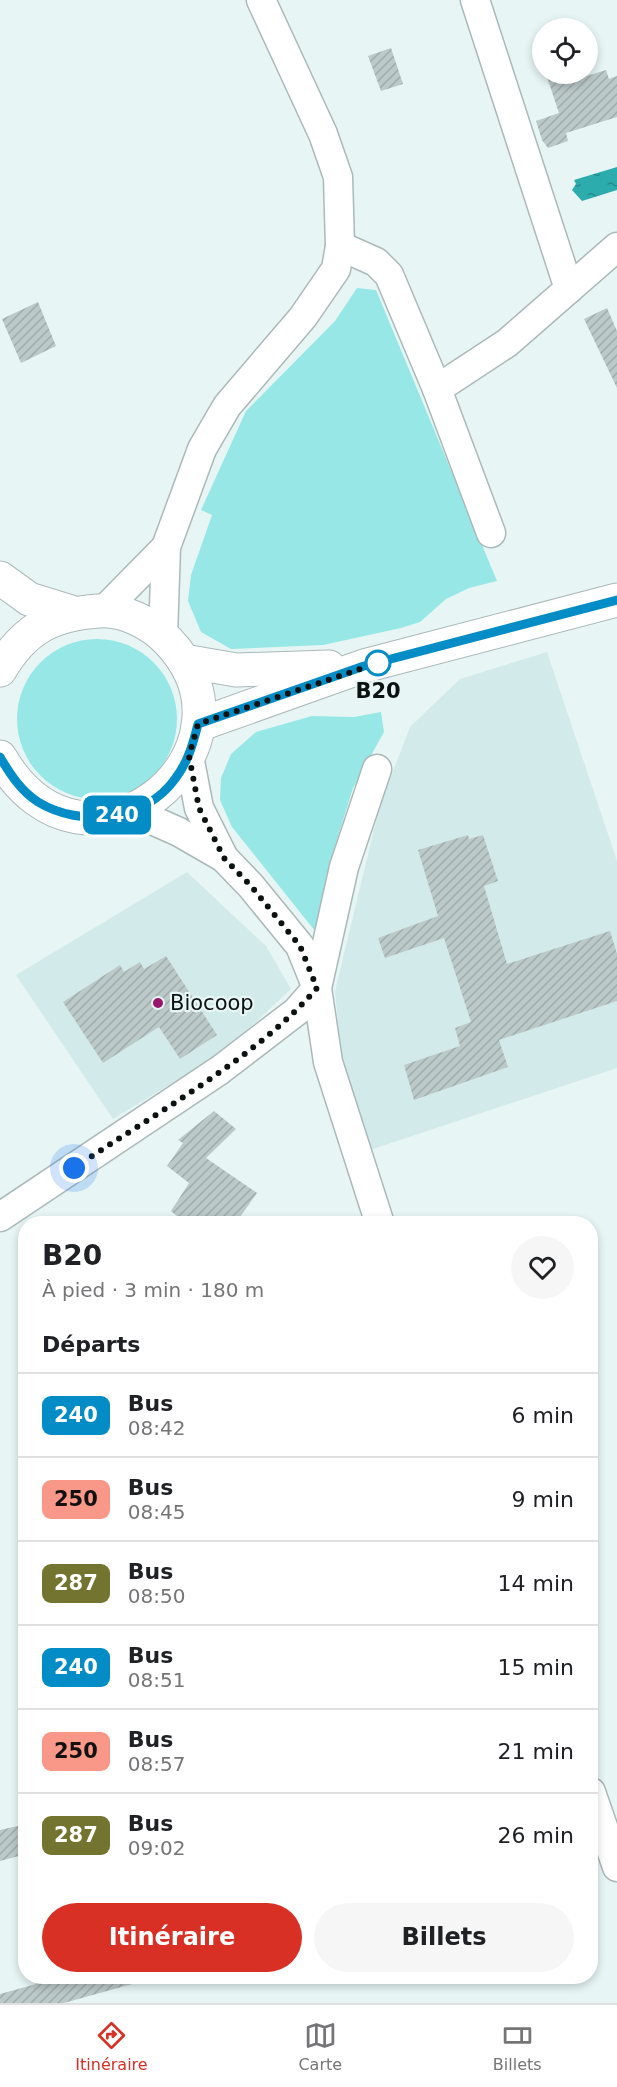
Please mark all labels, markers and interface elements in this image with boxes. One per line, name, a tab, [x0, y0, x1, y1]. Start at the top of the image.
map controls	[532, 18, 598, 84]
button: locate	[532, 18, 598, 84]
marker: B20	[365, 650, 391, 676]
place label: B20	[355, 679, 401, 703]
line badge: 240	[82, 796, 152, 834]
text: 240	[95, 803, 139, 827]
place label: Biocoop	[170, 991, 254, 1015]
marker: Biocoop	[151, 996, 165, 1010]
your location	[59, 1153, 89, 1183]
button: heart	[511, 1236, 574, 1299]
text: B20	[42, 1239, 102, 1272]
text: À pied · 3 min · 180 m	[42, 1278, 264, 1302]
text: Départs	[42, 1332, 140, 1357]
text: Bus	[128, 1391, 173, 1416]
text: 240	[54, 1403, 98, 1427]
text: 6 min	[512, 1403, 574, 1428]
text: 08:42	[128, 1416, 185, 1440]
text: Bus	[128, 1475, 173, 1500]
text: 250	[54, 1487, 98, 1511]
text: 9 min	[512, 1487, 574, 1512]
text: 08:45	[128, 1500, 185, 1524]
text: Bus	[128, 1559, 173, 1584]
text: 287	[54, 1571, 98, 1595]
text: 14 min	[498, 1571, 574, 1596]
text: 08:50	[128, 1584, 185, 1608]
text: Bus	[128, 1643, 173, 1668]
text: 240	[54, 1655, 98, 1679]
text: 15 min	[498, 1655, 574, 1680]
text: 08:51	[128, 1668, 185, 1692]
text: Bus	[128, 1727, 173, 1752]
text: 250	[54, 1739, 98, 1763]
text: 21 min	[498, 1739, 574, 1764]
text: 08:57	[128, 1752, 185, 1776]
text: Bus	[128, 1811, 173, 1836]
text: 287	[54, 1823, 98, 1847]
text: 26 min	[498, 1823, 574, 1848]
text: 09:02	[128, 1836, 185, 1860]
button: Itinéraire	[42, 1903, 302, 1972]
button: Billets	[314, 1903, 574, 1972]
tab: Itinéraire	[75, 2019, 148, 2074]
tab: Carte	[298, 2019, 342, 2074]
tab: Billets	[493, 2019, 542, 2074]

